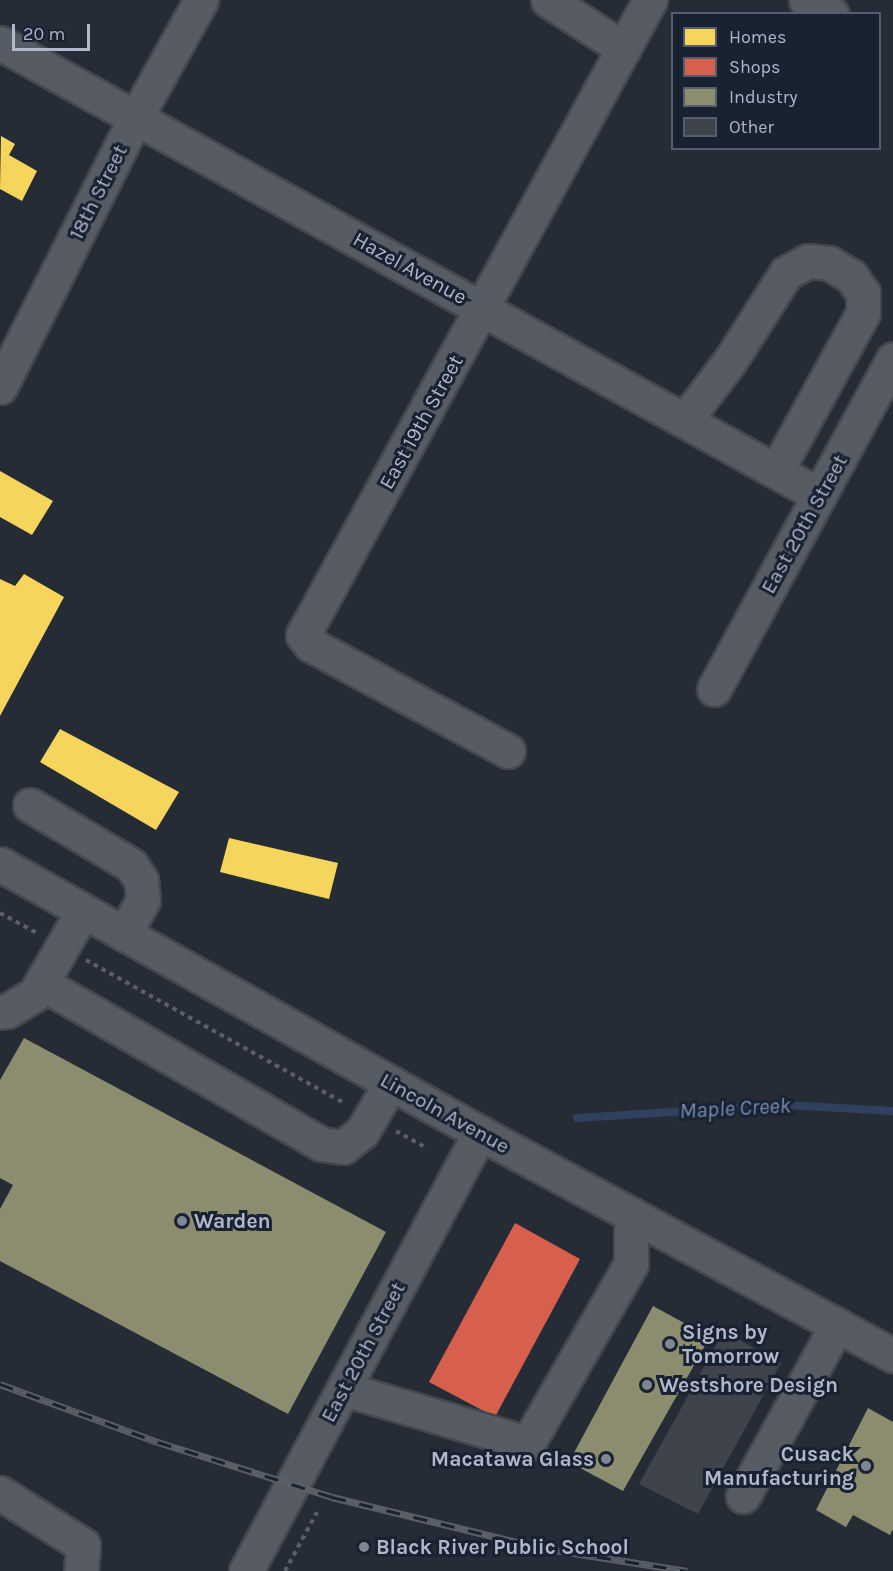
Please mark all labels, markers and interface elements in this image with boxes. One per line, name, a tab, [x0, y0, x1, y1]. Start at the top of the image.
scale bar	[15, 12, 93, 50]
legend	[671, 12, 881, 150]
text: 20 m	[23, 23, 65, 45]
text: Homes	[729, 26, 786, 48]
text: Shops	[729, 56, 781, 78]
text: Industry	[729, 86, 798, 108]
text: Other	[729, 116, 774, 138]
street label: 18th Street	[63, 140, 133, 244]
street label: Hazel Avenue	[349, 226, 471, 310]
street label: East 19th Street	[374, 350, 468, 494]
street label: East 20th Street	[755, 450, 853, 598]
street label: Lincoln Avenue	[376, 1067, 514, 1159]
water label: Maple Creek	[679, 1093, 791, 1125]
place label: Warden	[194, 1208, 271, 1234]
marker: Warden	[175, 1214, 189, 1228]
street label: East 20th Street	[315, 1278, 411, 1426]
place label: Signs by Tomorrow	[682, 1319, 779, 1369]
marker: Signs by Tomorrow	[663, 1337, 677, 1351]
place label: Westshore Design	[659, 1372, 838, 1398]
marker: Westshore Design	[640, 1378, 654, 1392]
place label: Cusack Manufacturing	[704, 1441, 854, 1491]
place label: Macatawa Glass	[431, 1446, 594, 1472]
marker: Macatawa Glass	[599, 1452, 613, 1466]
marker: Cusack Manufacturing	[859, 1459, 873, 1473]
place label: Black River Public School	[376, 1534, 629, 1560]
marker: Black River Public School	[357, 1540, 371, 1554]

